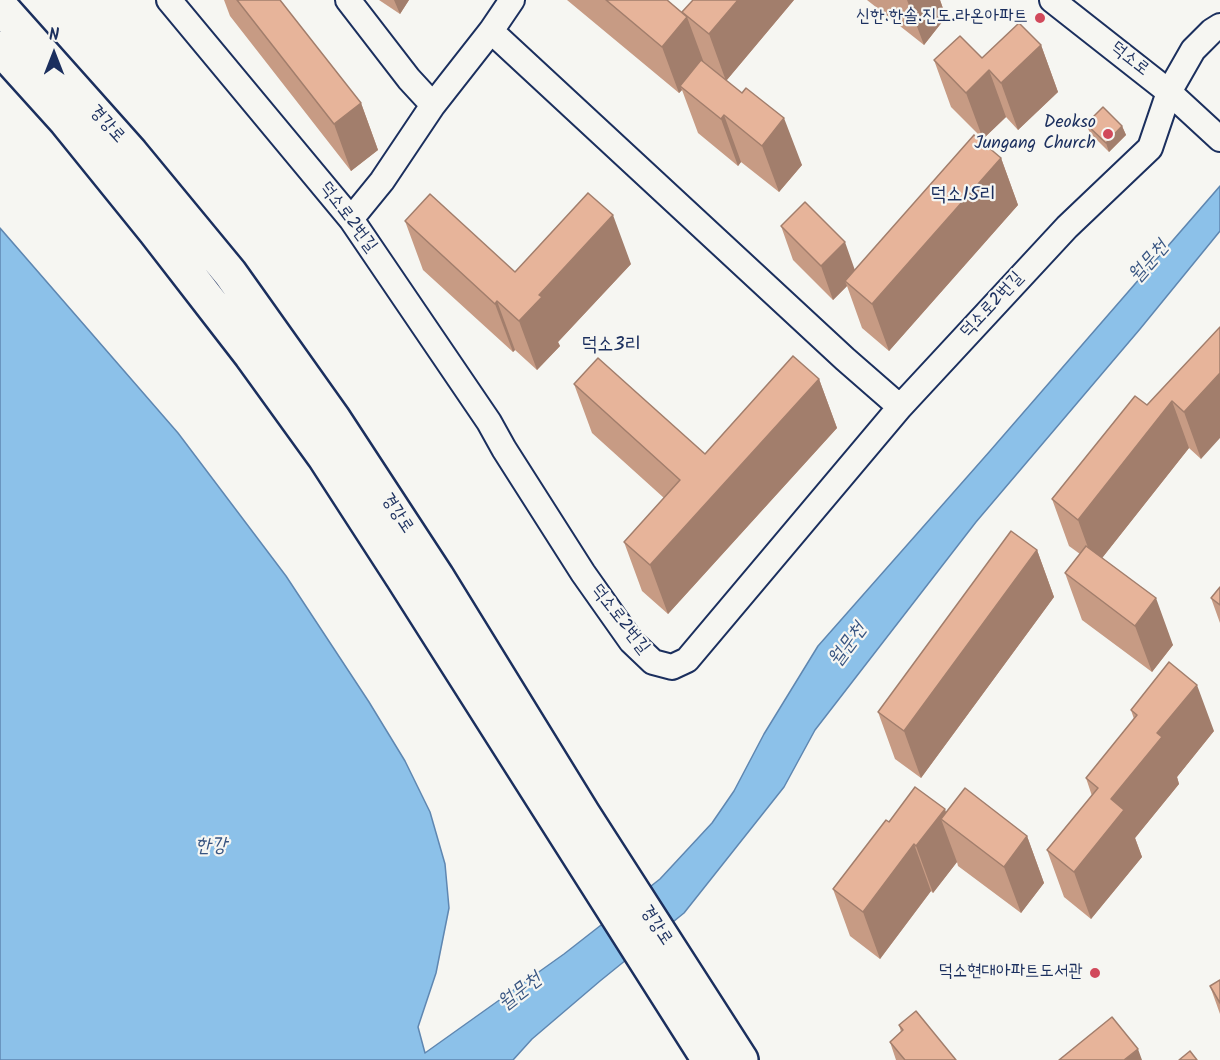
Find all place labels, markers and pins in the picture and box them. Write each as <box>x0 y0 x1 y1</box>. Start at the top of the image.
place label: 신한.한솔.진도.라온아파트 <box>856 7 1028 29</box>
marker: 신한.한솔.진도.라온아파트 <box>1033 11 1047 25</box>
place label: Deokso Jungang Church <box>974 113 1096 156</box>
marker: Deokso Jungang Church <box>1101 127 1115 141</box>
place label: 덕소현대아파트도서관 <box>938 962 1083 984</box>
marker: 덕소현대아파트도서관 <box>1088 966 1102 980</box>

